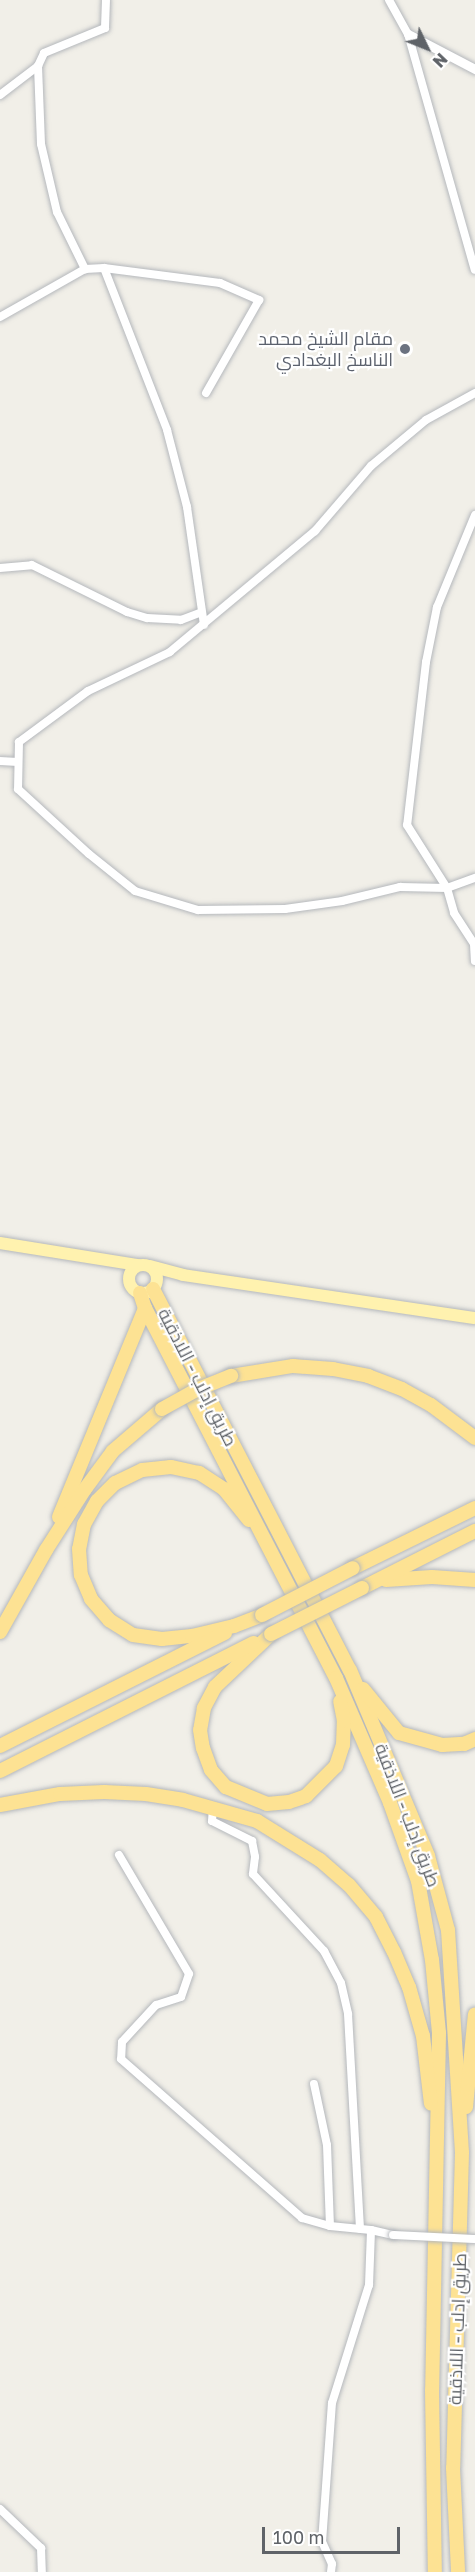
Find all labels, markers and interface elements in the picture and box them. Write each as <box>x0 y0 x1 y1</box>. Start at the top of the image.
north arrow <box>397 18 457 78</box>
text: N <box>429 49 452 72</box>
place label: مقام الشيخ محمد الناسخ البغدادي <box>258 328 393 370</box>
marker: مقام الشيخ محمد الناسخ البغدادي <box>398 342 412 356</box>
street label: طريق إدلب - اللاذقية <box>154 1304 242 1450</box>
street label: طريق إدلب - اللاذقية <box>371 1740 445 1890</box>
street label: طريق إدلب - اللاذقية <box>444 2253 470 2405</box>
scale bar <box>265 2515 403 2553</box>
text: 100 m <box>273 2526 324 2548</box>

